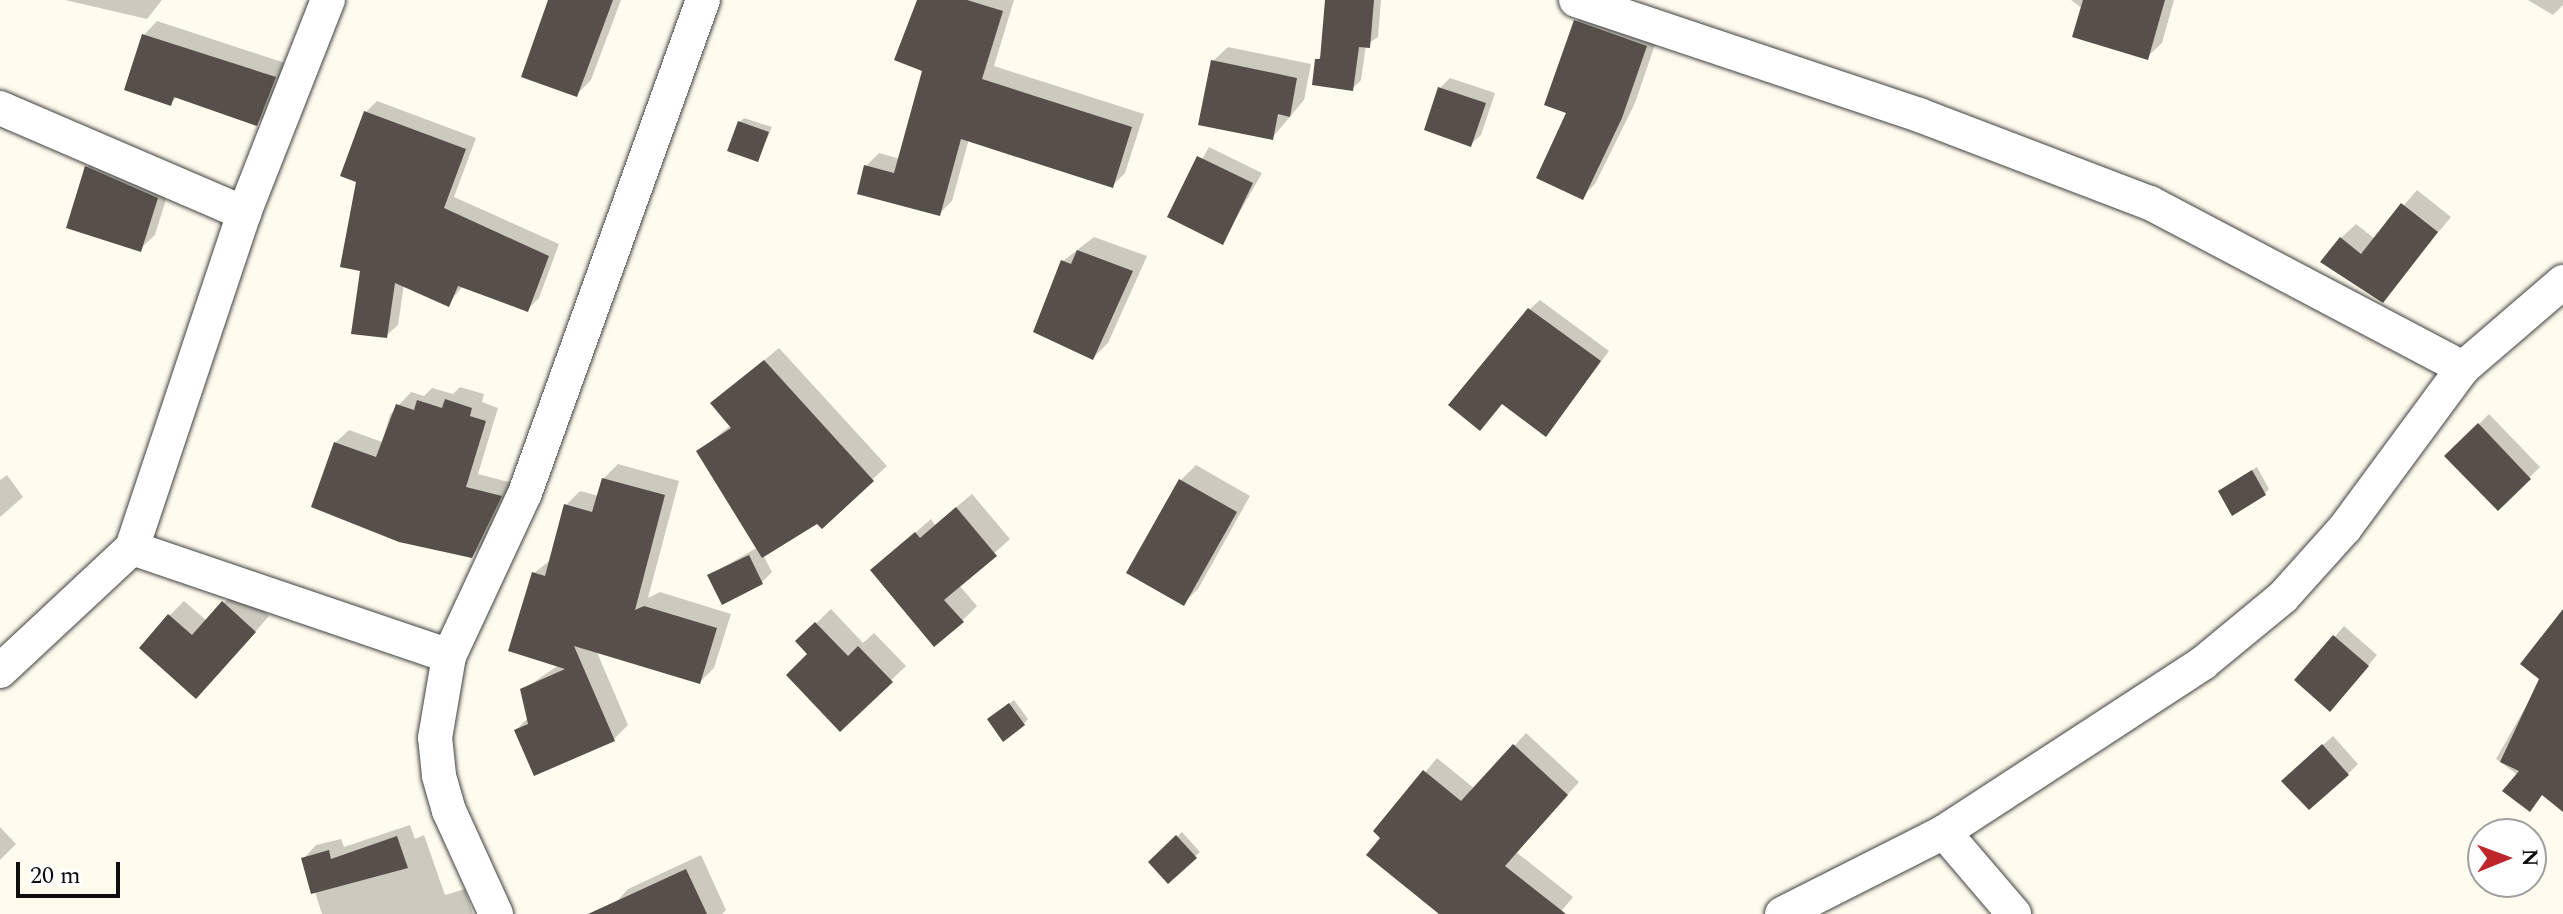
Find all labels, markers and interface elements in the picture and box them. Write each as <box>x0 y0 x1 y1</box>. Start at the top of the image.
north arrow <box>2467 818 2547 898</box>
scale bar <box>20 846 124 896</box>
text: N <box>2513 848 2546 867</box>
text: 20 m <box>30 858 81 894</box>

